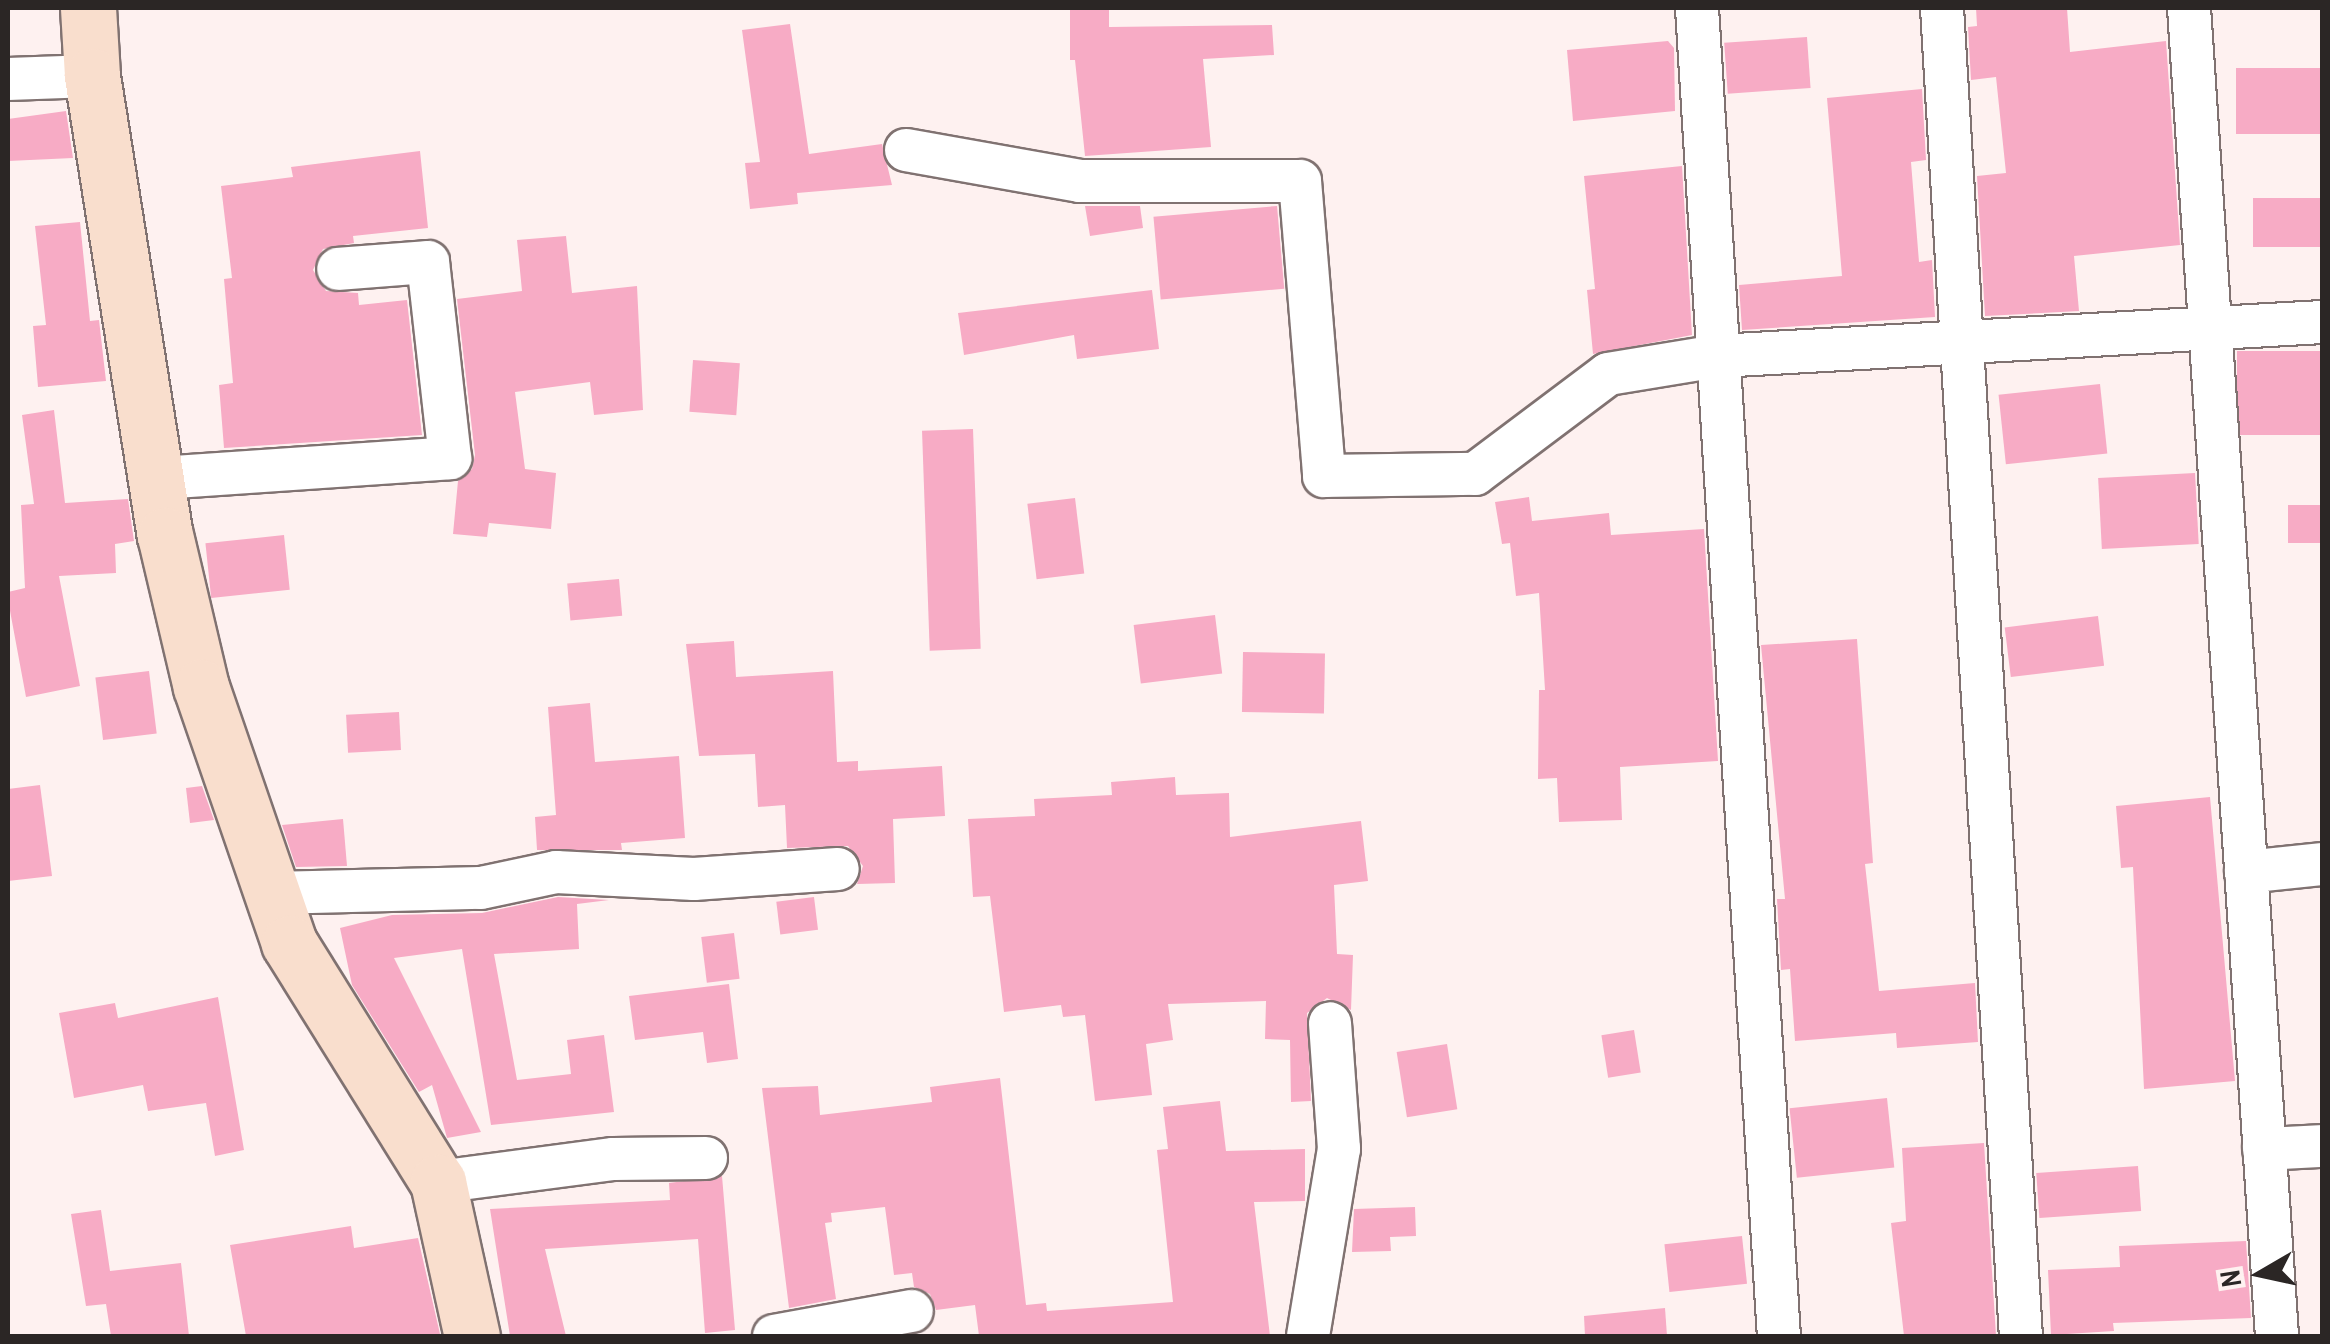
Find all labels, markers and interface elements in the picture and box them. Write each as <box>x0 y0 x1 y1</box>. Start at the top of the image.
north arrow <box>2210 1224 2310 1324</box>
text: N <box>2210 1268 2250 1290</box>

